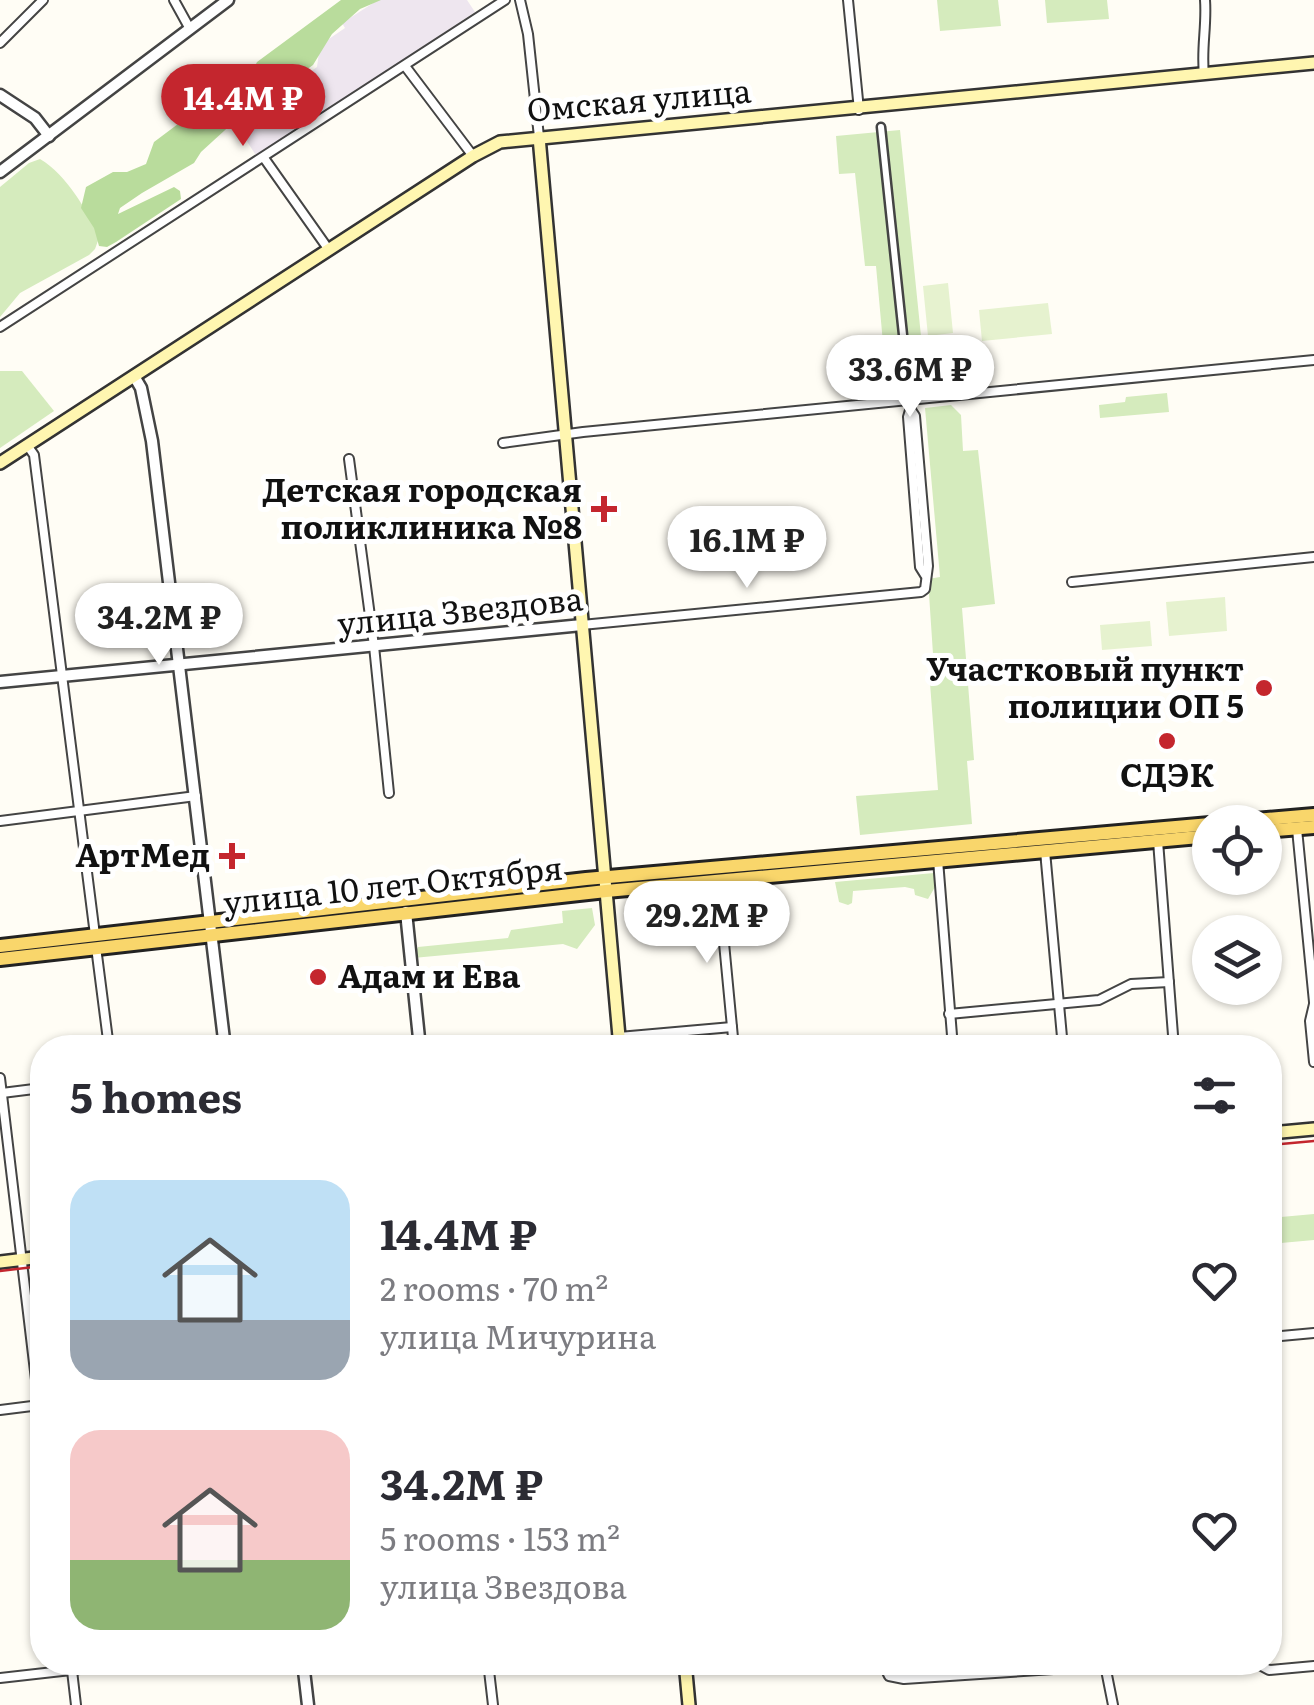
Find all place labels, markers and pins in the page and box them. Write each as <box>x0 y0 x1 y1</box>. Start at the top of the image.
pin: 14.4M ₽ <box>151 64 335 149</box>
pin: 33.6M ₽ <box>818 335 1002 420</box>
place label: Детская городская поликлиника №8 <box>263 464 582 549</box>
marker: Детская городская поликлиника №8 <box>591 496 617 522</box>
pin: 16.1M ₽ <box>655 506 839 591</box>
pin: 34.2M ₽ <box>67 583 251 668</box>
place label: Участковый пункт полиции ОП 5 <box>926 643 1244 728</box>
marker: Участковый пункт полиции ОП 5 <box>1253 677 1275 699</box>
marker: СДЭК <box>1156 730 1178 752</box>
place label: СДЭК <box>1120 749 1214 797</box>
place label: АртМед <box>76 829 210 877</box>
marker: АртМед <box>219 843 245 869</box>
pin: 29.2M ₽ <box>615 881 799 966</box>
place label: Адам и Ева <box>338 950 521 998</box>
marker: Адам и Ева <box>307 966 329 988</box>

